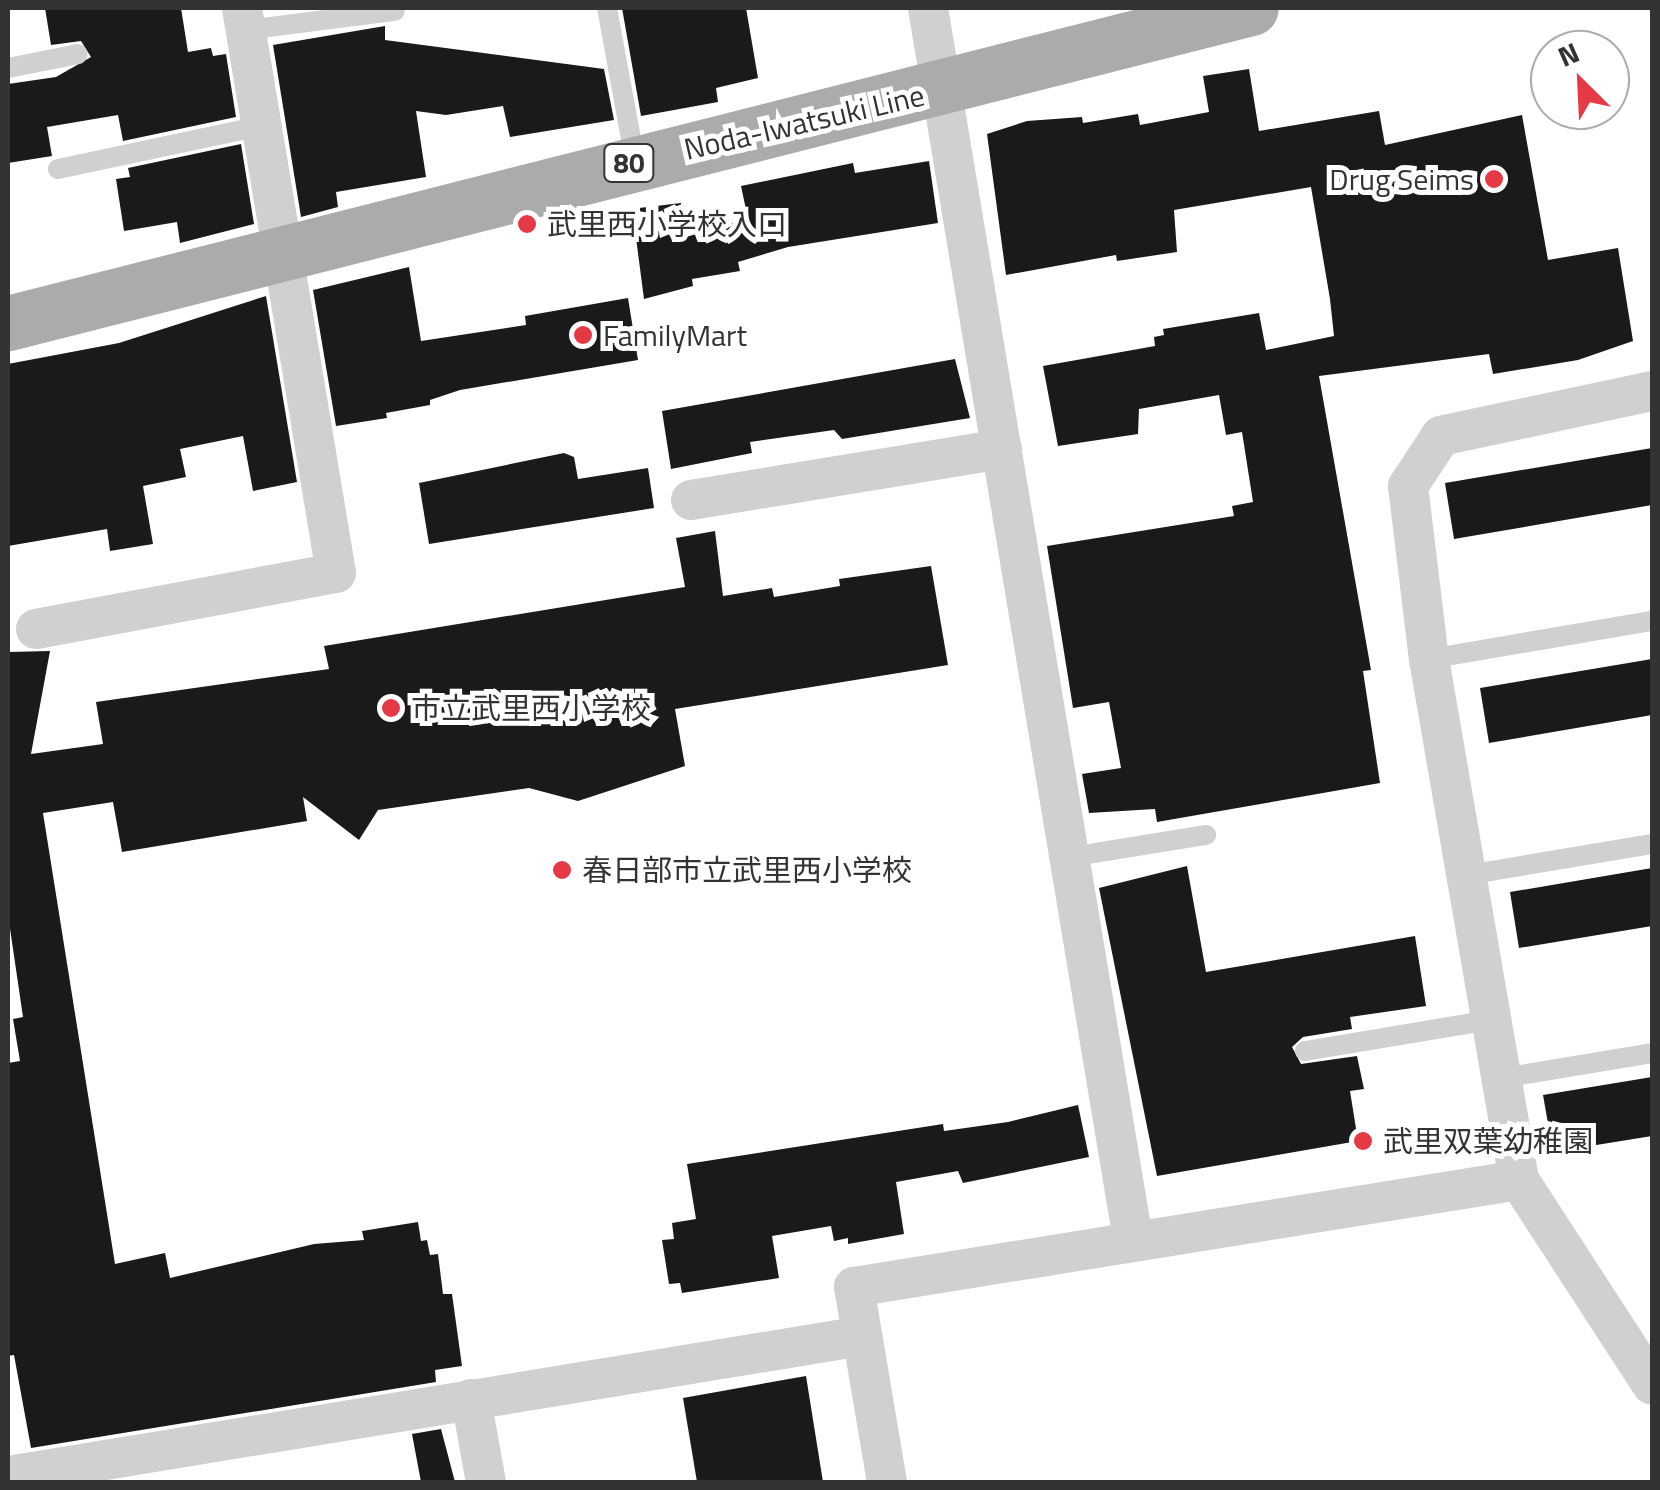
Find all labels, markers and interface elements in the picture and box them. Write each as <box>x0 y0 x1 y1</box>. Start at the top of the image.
north arrow <box>1530 30 1630 130</box>
text: N <box>1551 30 1586 78</box>
street label: Noda-Iwatsuki Line <box>680 77 928 167</box>
road number: 80 <box>602 140 656 186</box>
place label: Drug Seims <box>1329 161 1474 197</box>
marker: Drug Seims <box>1483 168 1505 190</box>
place label: 武里西小学校入口 <box>547 206 787 242</box>
marker: 武里西小学校入口 <box>516 213 538 235</box>
place label: FamilyMart <box>603 317 747 353</box>
marker: FamilyMart <box>572 324 594 346</box>
place label: 市立武里西小学校 <box>411 690 651 726</box>
marker: 市立武里西小学校 <box>380 697 402 719</box>
place label: 春日部市立武里西小学校 <box>582 852 912 888</box>
marker: 春日部市立武里西小学校 <box>551 859 573 881</box>
place label: 武里双葉幼稚園 <box>1383 1123 1593 1159</box>
marker: 武里双葉幼稚園 <box>1352 1130 1374 1152</box>

